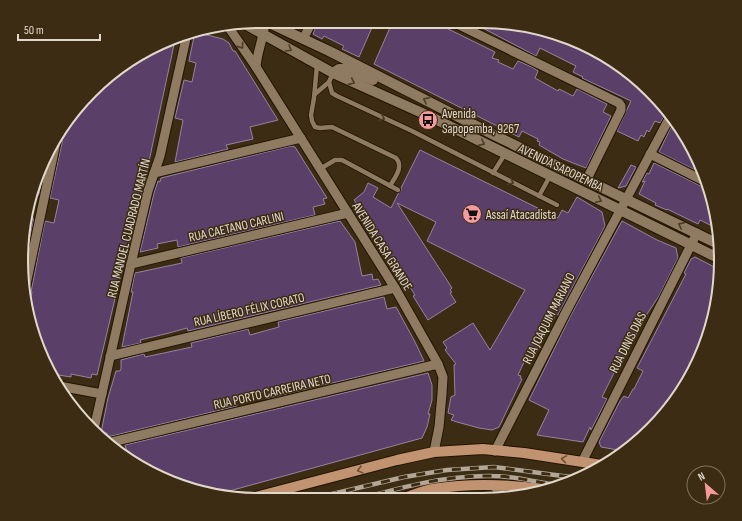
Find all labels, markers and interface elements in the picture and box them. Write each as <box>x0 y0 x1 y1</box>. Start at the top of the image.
scale bar <box>18 16 100 42</box>
text: 50 m <box>24 23 44 38</box>
one-way arrow <box>236 42 244 49</box>
one-way arrow <box>285 44 292 51</box>
one-way arrow <box>348 77 355 85</box>
one-way arrow <box>423 97 430 105</box>
place label: Avenida Sapopemba, 9267 <box>441 106 520 137</box>
bus stop icon: Avenida Sapopemba, 9267 <box>417 109 439 131</box>
one-way arrow <box>378 113 385 121</box>
one-way arrow <box>478 138 486 146</box>
street label: AVENIDA SAPOPEMBA <box>515 140 606 196</box>
street label: RUA MANOEL CUADRADO MARTÍN <box>104 157 154 300</box>
one-way arrow <box>506 177 514 184</box>
one-way arrow <box>595 195 603 203</box>
street label: AVENIDA CASA GRANDE <box>348 199 416 294</box>
supermarket icon: Assaí Atacadista <box>461 203 483 225</box>
place label: Assaí Atacadista <box>485 207 556 223</box>
street label: RUA CAETANO CARLINI <box>187 208 285 246</box>
one-way arrow <box>678 222 685 230</box>
street label: RUA JOAQUIM MARIANO <box>519 270 579 367</box>
street label: RUA LÍBERO FÉLIX CORATO <box>192 289 306 331</box>
street label: RUA DINIS DIAS <box>606 309 650 375</box>
street label: RUA PORTO CARREIRA NETO <box>212 371 333 413</box>
one-way arrow <box>561 455 567 464</box>
one-way arrow <box>356 465 363 474</box>
north arrow <box>686 465 726 505</box>
text: N <box>696 469 707 484</box>

